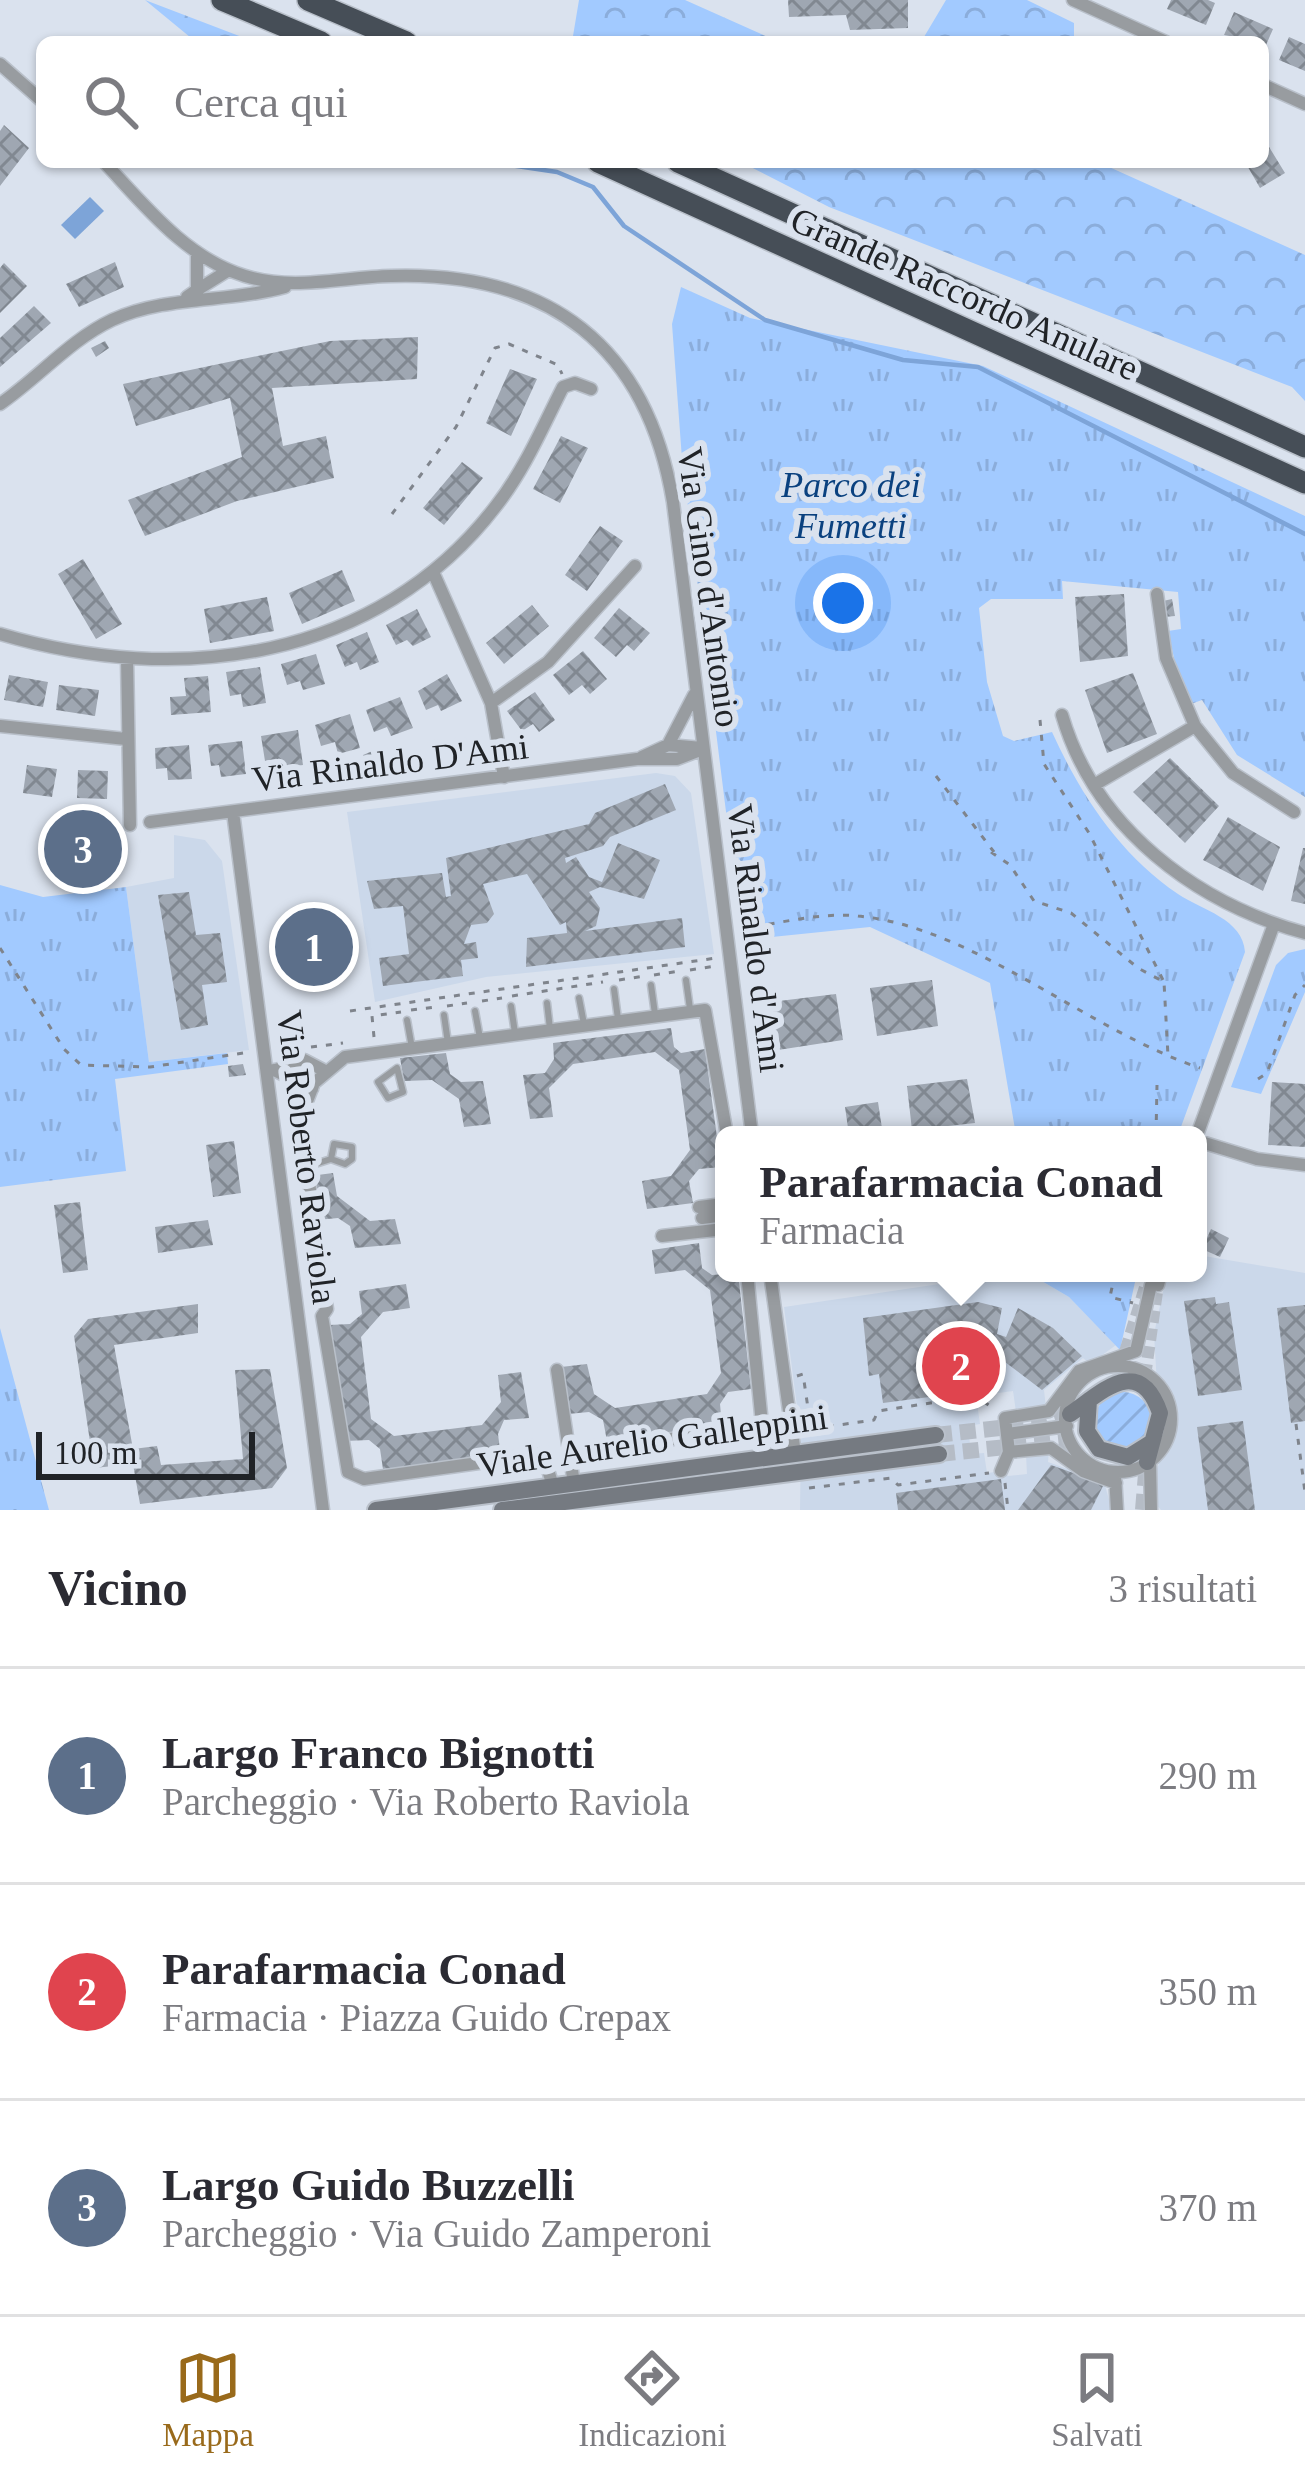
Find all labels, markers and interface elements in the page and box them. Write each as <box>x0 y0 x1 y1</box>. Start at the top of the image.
search box <box>36 36 1269 168</box>
icon: search <box>78 69 144 135</box>
text: Cerca qui <box>174 77 348 127</box>
street label: Grande Raccordo Anulare <box>785 199 1144 389</box>
street label: Via Gino d'Antonio <box>670 445 748 730</box>
park label: Parco dei Fumetti <box>780 465 921 546</box>
your location <box>813 573 873 633</box>
street label: Via Rinaldo D'Ami <box>250 726 531 800</box>
street label: Via Rinaldo d'Ami <box>720 802 792 1075</box>
pin: 3 <box>44 804 122 894</box>
pin: 1 <box>275 902 353 992</box>
street label: Via Roberto Raviola <box>269 1008 345 1306</box>
popup <box>715 1126 1207 1282</box>
text: Parafarmacia Conad <box>759 1157 1163 1207</box>
text: Farmacia <box>759 1209 904 1252</box>
pin: 2 <box>922 1321 1000 1411</box>
street label: Viale Aurelio Galleppini <box>474 1397 830 1485</box>
scale bar <box>36 1426 255 1479</box>
text: 100 m <box>54 1435 137 1471</box>
text: Vicino <box>48 1560 188 1616</box>
text: 3 risultati <box>1109 1567 1257 1610</box>
text: Largo Franco Bignotti <box>162 1728 594 1778</box>
text: 1 <box>77 1754 97 1797</box>
text: 290 m <box>1158 1754 1257 1797</box>
text: Parcheggio · Via Roberto Raviola <box>162 1780 690 1823</box>
text: Parafarmacia Conad <box>162 1944 566 1994</box>
text: 2 <box>77 1970 97 2013</box>
text: 350 m <box>1158 1970 1257 2013</box>
text: Farmacia · Piazza Guido Crepax <box>162 1996 671 2039</box>
text: Largo Guido Buzzelli <box>162 2160 575 2210</box>
text: 3 <box>77 2186 97 2229</box>
text: 370 m <box>1158 2186 1257 2229</box>
text: Parcheggio · Via Guido Zamperoni <box>162 2212 711 2255</box>
tab: Mappa <box>162 2345 254 2454</box>
tab: Indicazioni <box>578 2345 727 2454</box>
tab: Salvati <box>1051 2345 1143 2454</box>

